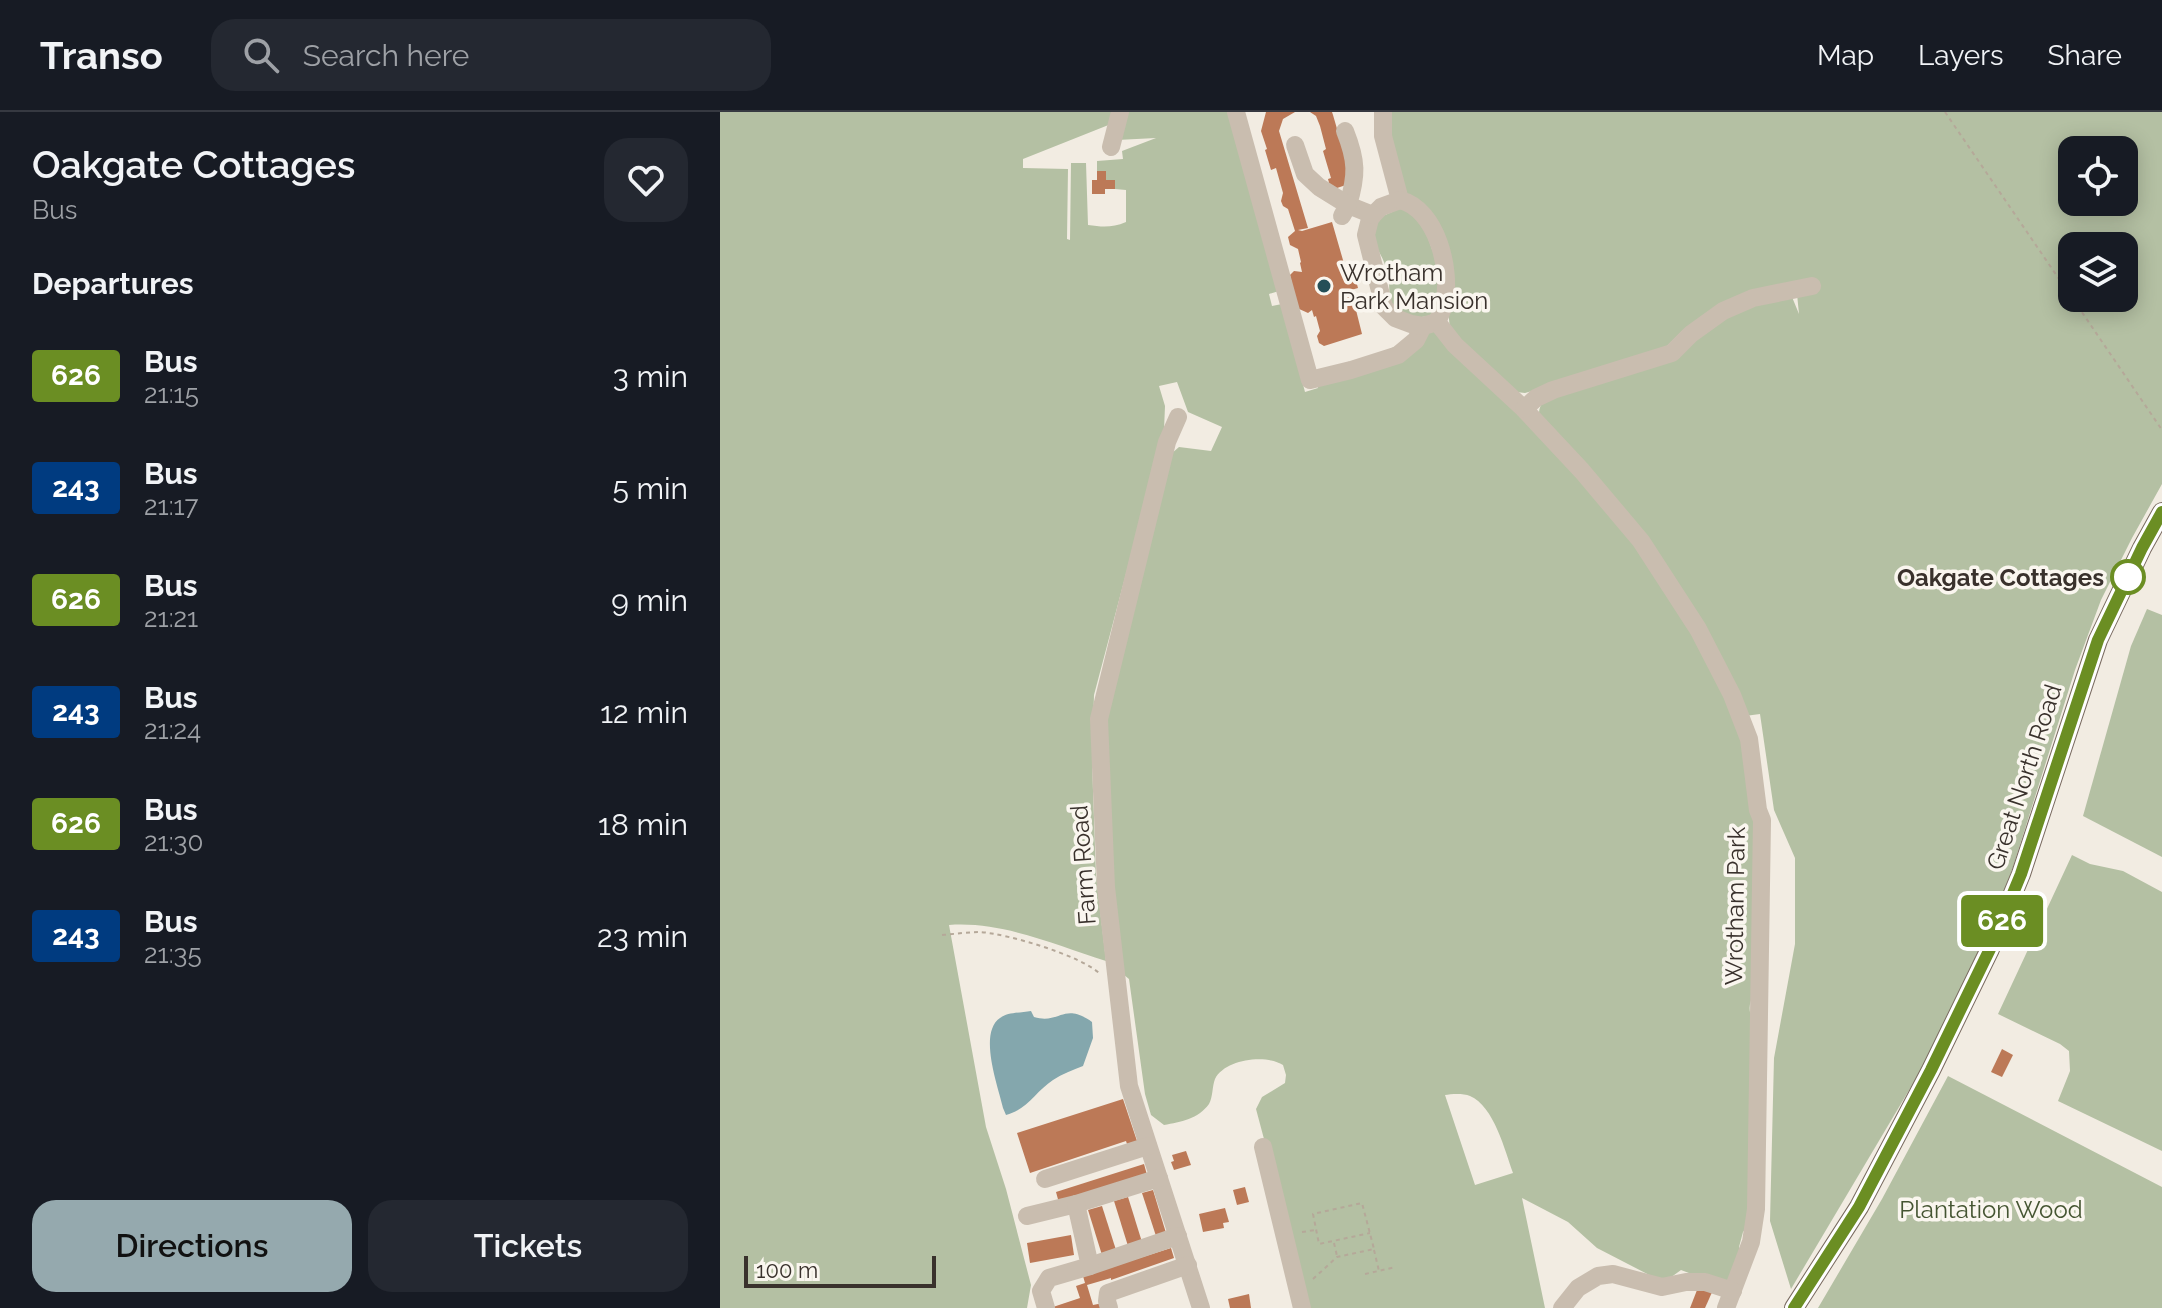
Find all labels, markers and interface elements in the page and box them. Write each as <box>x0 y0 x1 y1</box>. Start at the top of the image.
search box <box>211 19 771 91</box>
text: Transo <box>40 33 163 78</box>
icon: search <box>239 33 283 77</box>
text: Search here <box>303 38 469 73</box>
text: Map <box>1817 39 1874 72</box>
text: Layers <box>1918 39 2004 72</box>
text: Share <box>2048 39 2122 72</box>
map controls <box>2058 136 2138 312</box>
button: locate <box>2058 136 2138 216</box>
button: heart <box>604 138 688 222</box>
text: Oakgate Cottages <box>32 142 356 187</box>
text: Bus <box>32 195 77 225</box>
button: layers <box>2058 232 2138 312</box>
place label: Wrotham Park Mansion <box>1340 258 1488 315</box>
text: Departures <box>32 266 194 301</box>
marker: Wrotham Park Mansion <box>1315 277 1333 295</box>
text: Bus <box>144 344 198 379</box>
text: 626 <box>51 359 101 392</box>
text: 3 min <box>613 359 688 394</box>
text: 21:15 <box>144 379 199 409</box>
text: Bus <box>144 456 198 491</box>
text: 243 <box>52 471 100 504</box>
text: 5 min <box>612 471 688 506</box>
text: 21:17 <box>144 491 198 521</box>
marker: Oakgate Cottages <box>2111 560 2145 594</box>
place label: Oakgate Cottages <box>1897 563 2104 592</box>
text: Bus <box>144 568 198 603</box>
text: 626 <box>51 583 101 616</box>
text: 9 min <box>611 583 688 618</box>
text: 21:21 <box>144 603 198 633</box>
text: Bus <box>144 680 198 715</box>
street label: Great North Road <box>1980 681 2068 873</box>
text: 243 <box>52 695 100 728</box>
text: 12 min <box>600 695 688 730</box>
text: 21:24 <box>144 715 201 745</box>
text: Bus <box>144 792 198 827</box>
street label: Farm Road <box>1064 804 1102 926</box>
text: 626 <box>51 807 101 840</box>
text: 18 min <box>598 807 688 842</box>
street label: Wrotham Park <box>1719 826 1751 986</box>
text: 21:30 <box>144 827 203 857</box>
line badge: 626 <box>1956 895 2048 947</box>
text: Bus <box>144 904 198 939</box>
text: 626 <box>1977 904 2027 937</box>
text: 243 <box>52 919 100 952</box>
text: 23 min <box>597 919 688 954</box>
text: 21:35 <box>144 939 202 969</box>
park label: Plantation Wood <box>1899 1195 2083 1224</box>
button: Directions <box>32 1200 352 1292</box>
button: Tickets <box>368 1200 688 1292</box>
scale bar <box>744 1252 936 1288</box>
text: 100 m <box>756 1257 818 1283</box>

